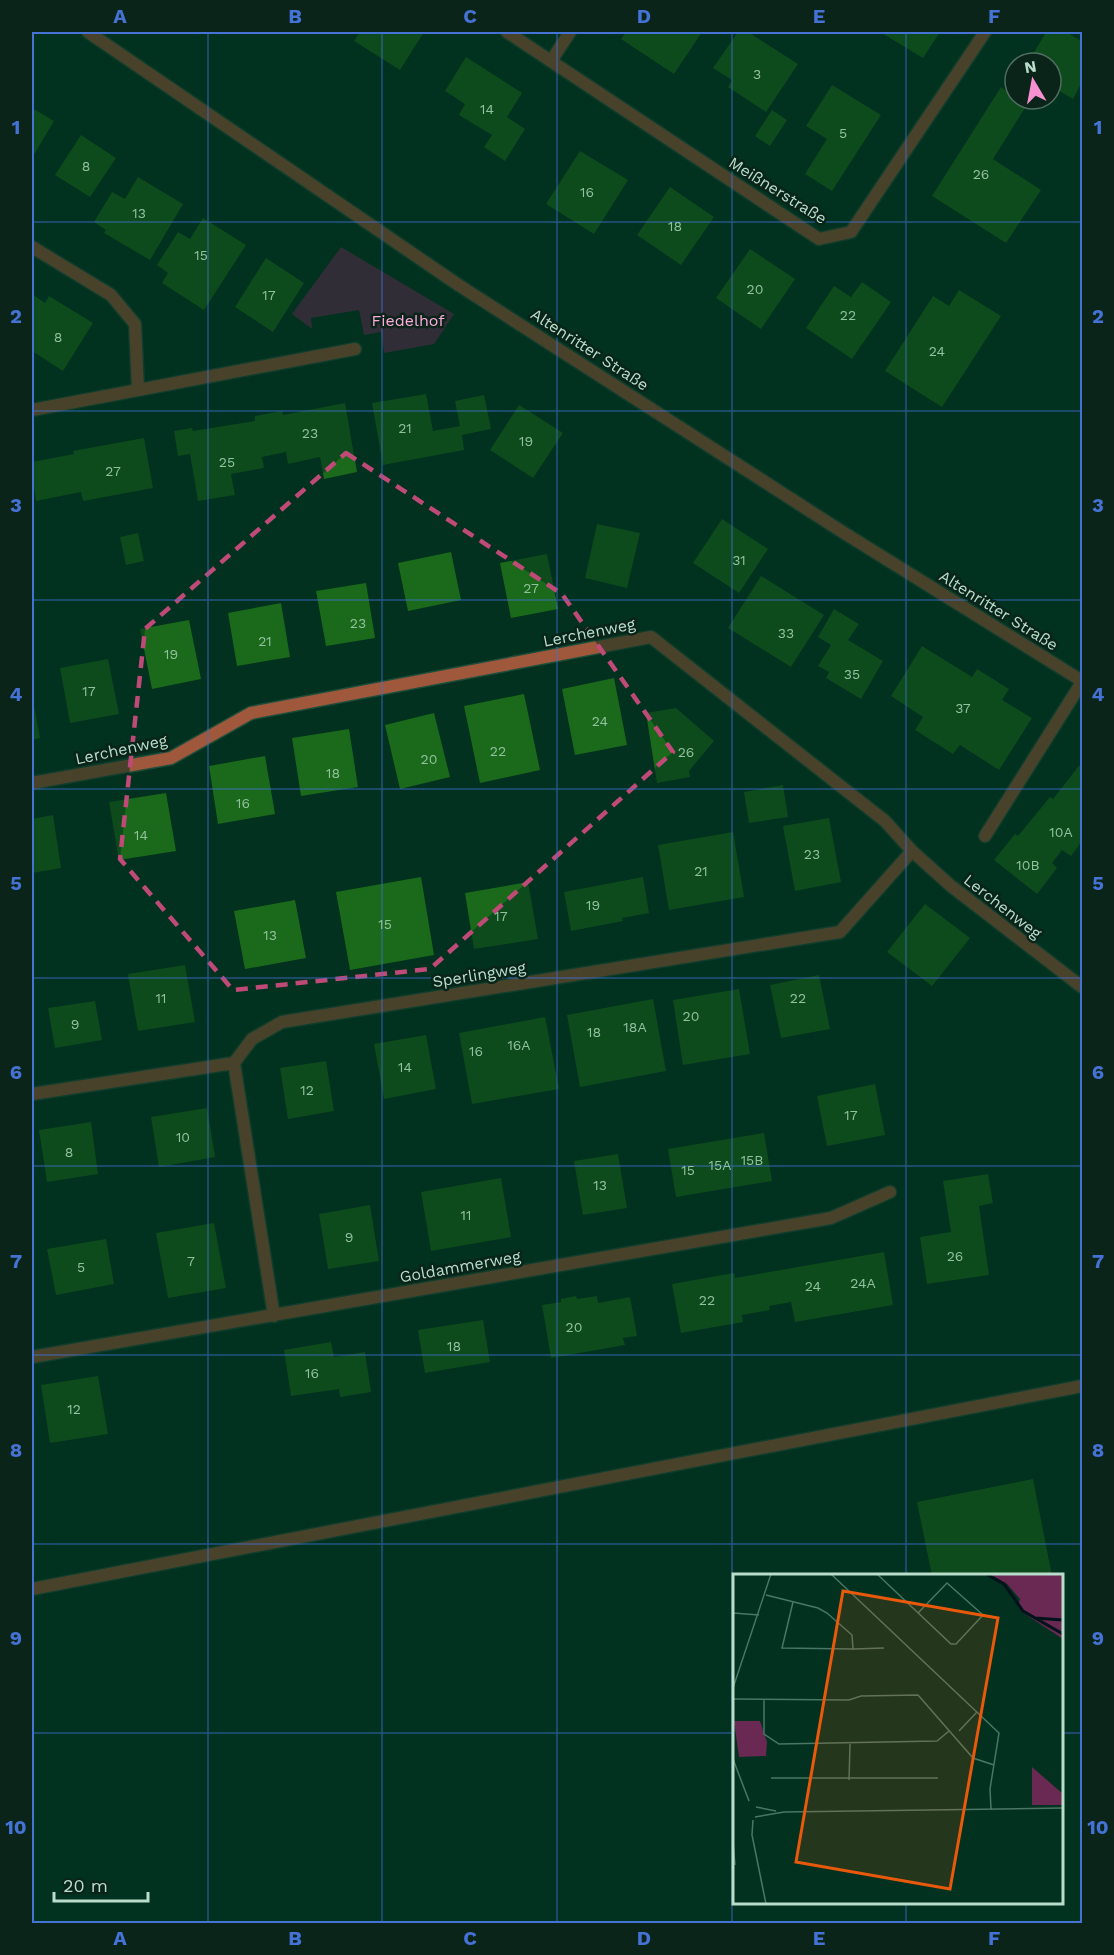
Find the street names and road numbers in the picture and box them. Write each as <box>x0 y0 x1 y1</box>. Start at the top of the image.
street label: Meißnerstraße <box>725 153 830 228</box>
street label: Altenritter Straße <box>527 304 652 395</box>
street label: Altenritter Straße <box>936 566 1062 655</box>
street label: Lerchenweg <box>541 614 637 651</box>
street label: Lerchenweg <box>73 730 169 769</box>
street label: Lerchenweg <box>960 870 1046 943</box>
street label: Sperlingweg <box>431 958 528 991</box>
street label: Goldammerweg <box>398 1246 522 1286</box>

